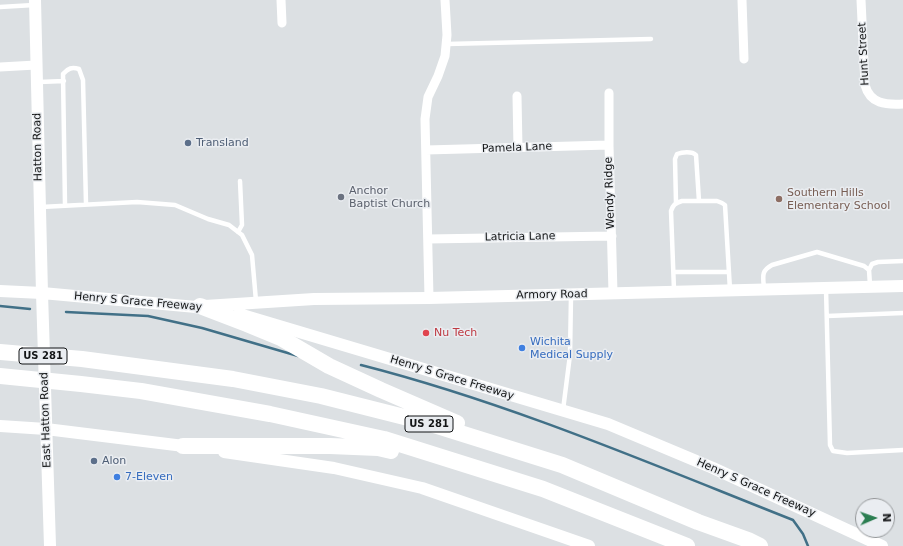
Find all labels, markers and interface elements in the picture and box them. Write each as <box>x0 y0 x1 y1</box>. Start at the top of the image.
street label: Hunt Street <box>856 22 872 86</box>
street label: Hatton Road <box>31 113 45 181</box>
place label: Transland <box>196 136 249 150</box>
marker: Transland <box>183 138 193 148</box>
street label: Pamela Lane <box>482 140 552 156</box>
street label: Wendy Ridge <box>602 157 618 229</box>
place label: Anchor Baptist Church <box>349 184 430 210</box>
place label: Southern Hills Elementary School <box>787 186 890 212</box>
marker: Anchor Baptist Church <box>336 192 346 202</box>
marker: Southern Hills Elementary School <box>774 194 784 204</box>
street label: Latricia Lane <box>485 230 555 244</box>
street label: Armory Road <box>516 288 588 302</box>
street label: Henry S Grace Freeway <box>73 290 203 314</box>
place label: Nu Tech <box>434 326 477 340</box>
marker: Nu Tech <box>421 328 431 338</box>
place label: Wichita Medical Supply <box>530 335 613 361</box>
marker: Wichita Medical Supply <box>517 343 527 353</box>
road number: US 281 <box>19 348 67 364</box>
street label: Henry S Grace Freeway <box>389 353 515 403</box>
street label: East Hatton Road <box>38 372 54 468</box>
road number: US 281 <box>405 416 453 432</box>
place label: Alon <box>102 454 126 468</box>
marker: Alon <box>89 456 99 466</box>
street label: Henry S Grace Freeway <box>695 456 817 520</box>
place label: 7-Eleven <box>125 470 173 484</box>
marker: 7-Eleven <box>112 472 122 482</box>
north arrow <box>855 498 895 538</box>
text: N <box>880 513 893 522</box>

